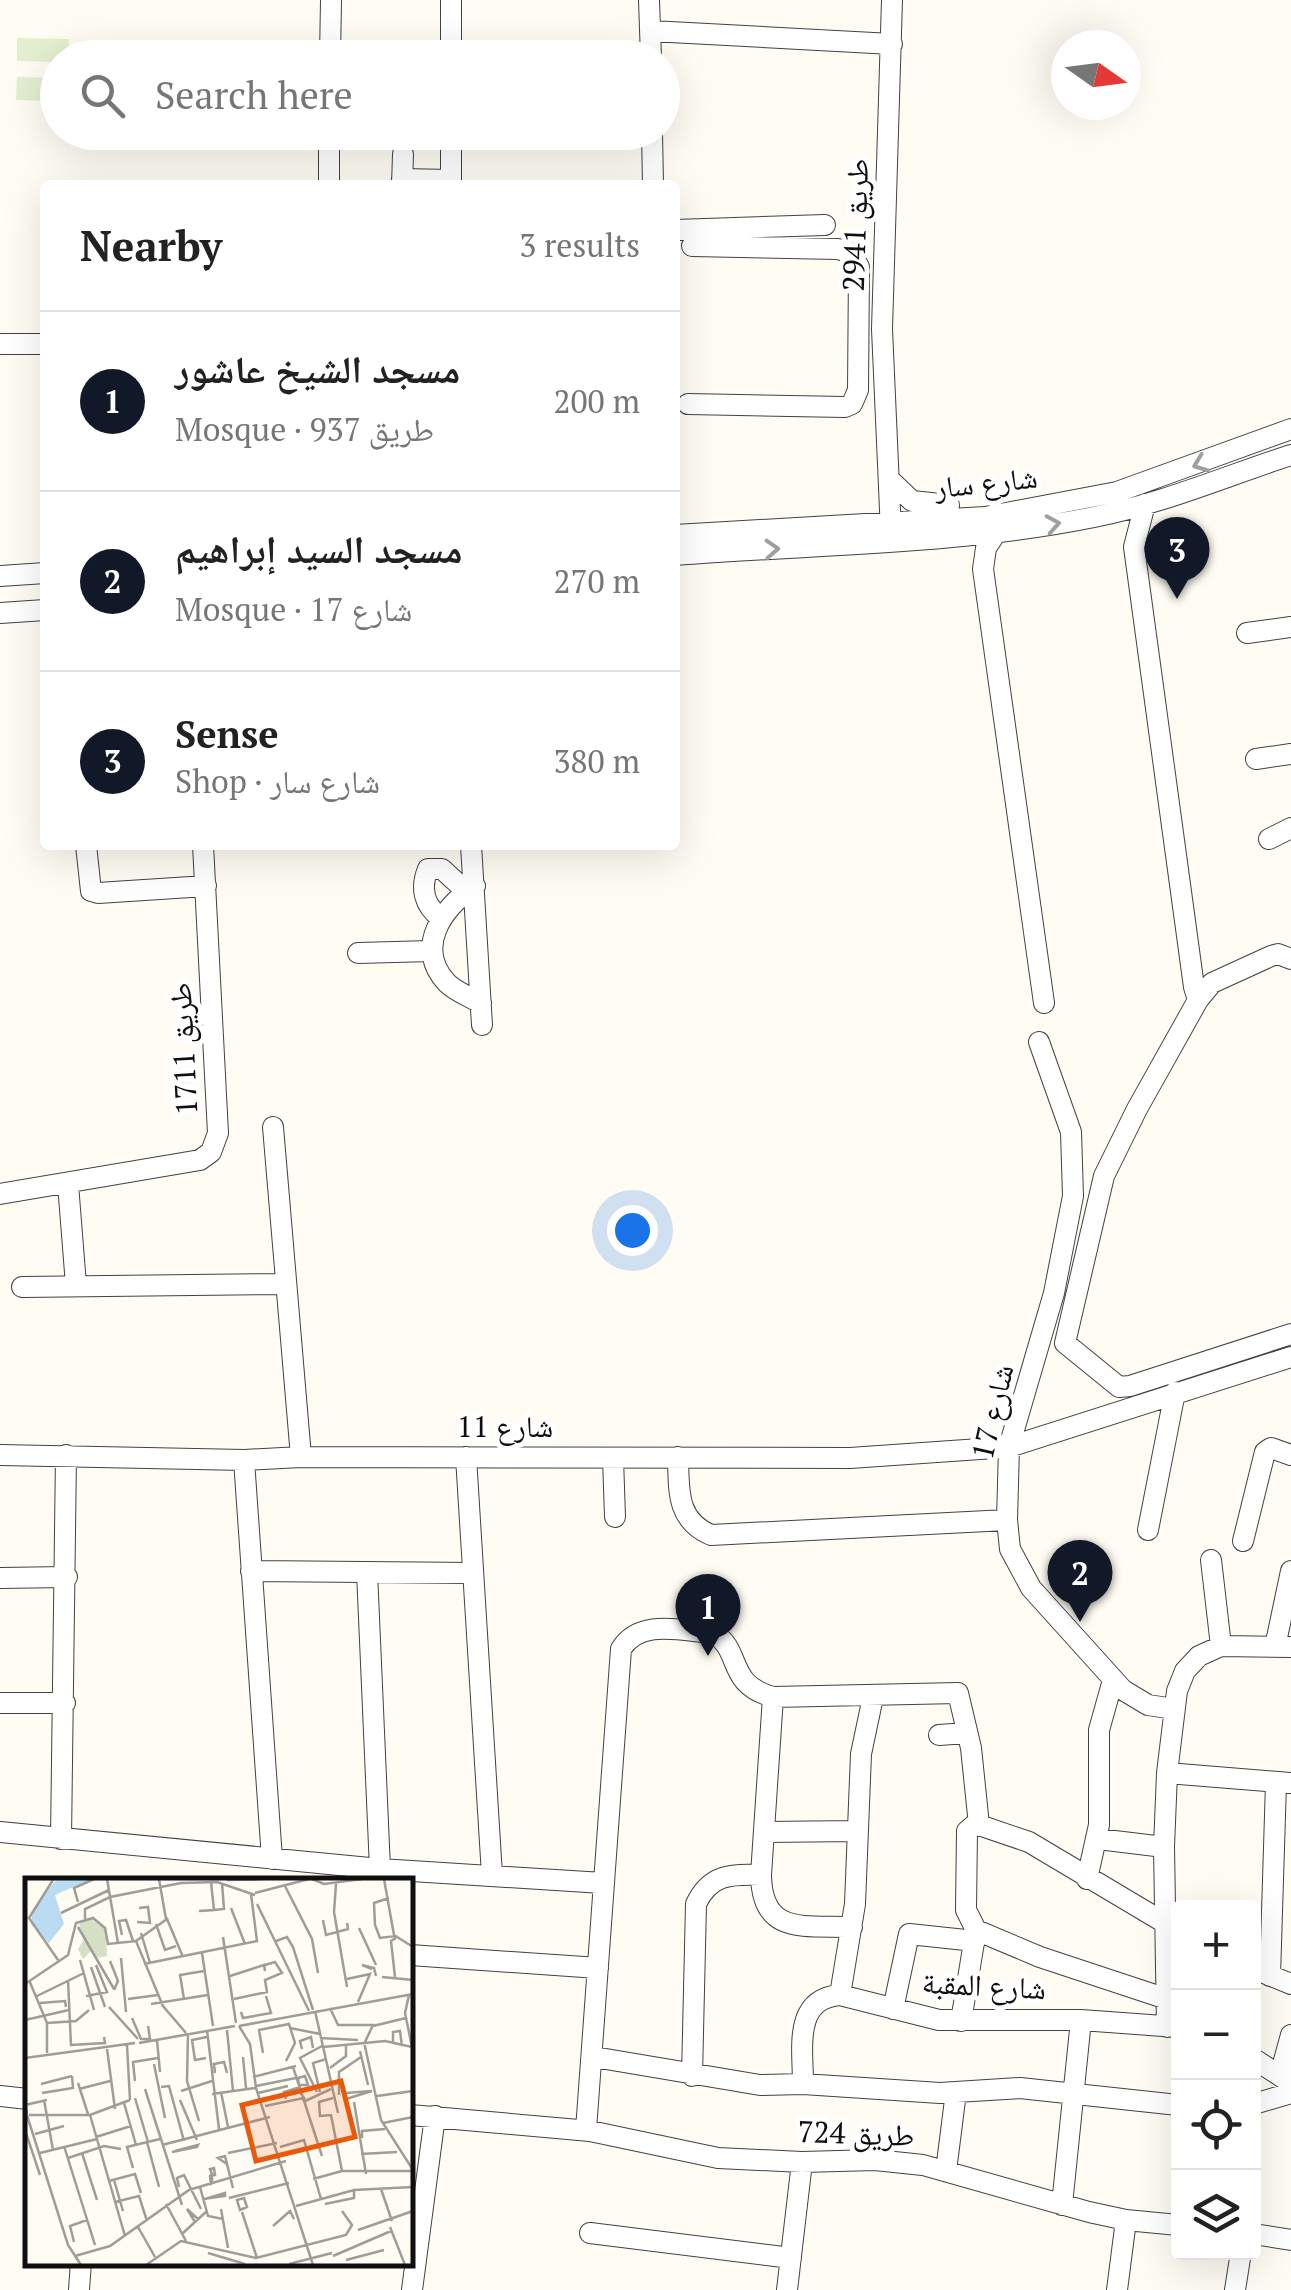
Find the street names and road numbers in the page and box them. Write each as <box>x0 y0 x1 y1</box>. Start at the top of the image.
street label: طريق 2941 <box>833 158 877 292</box>
street label: شارع سار <box>931 457 1039 507</box>
street label: طريق 1711 <box>160 982 206 1116</box>
street label: شارع 17 <box>962 1360 1022 1463</box>
street label: شارع 11 <box>457 1406 553 1446</box>
street label: شارع المقبة <box>921 1962 1047 2008</box>
street label: طريق 724 <box>797 2111 915 2155</box>

